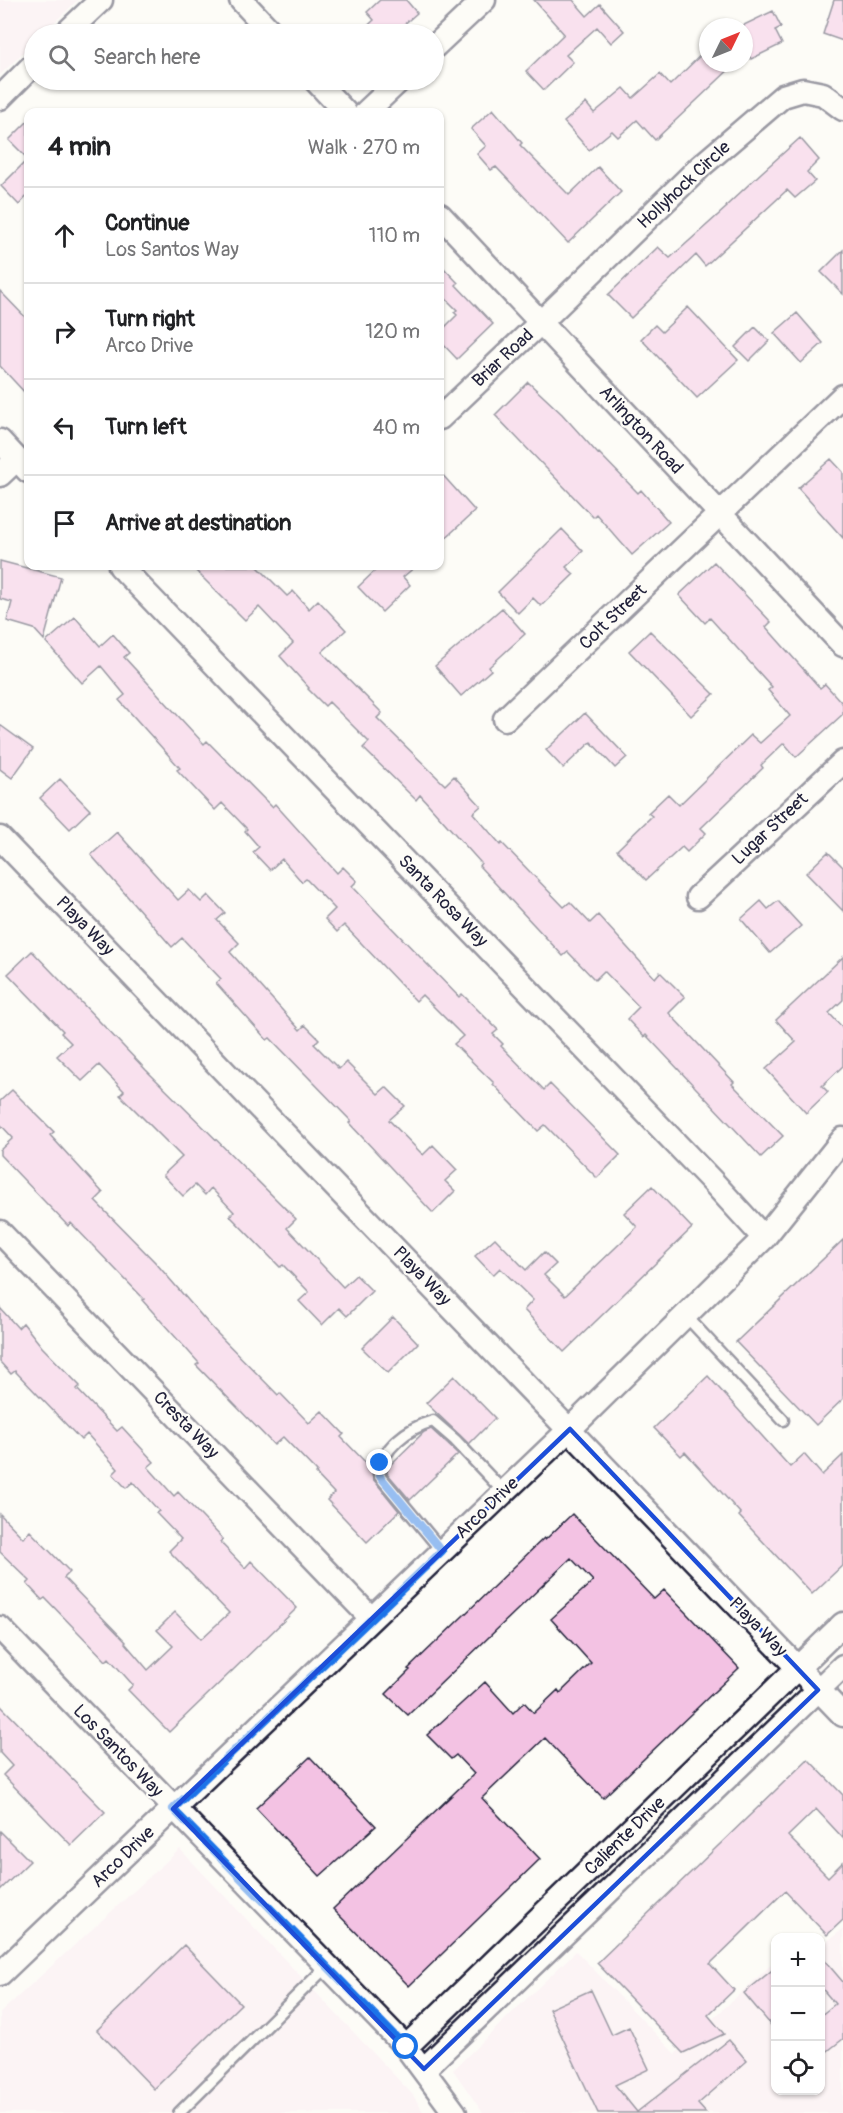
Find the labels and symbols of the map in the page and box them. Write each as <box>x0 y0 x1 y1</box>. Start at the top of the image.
north arrow <box>699 18 753 72</box>
street label: Hollyhock Circle <box>633 136 735 234</box>
street label: Briar Road <box>467 324 539 392</box>
street label: Arlington Road <box>594 381 688 479</box>
street label: Colt Street <box>574 579 652 655</box>
street label: Lugar Street <box>727 787 813 870</box>
street label: Santa Rosa Way <box>393 850 493 952</box>
street label: Playa Way <box>51 891 119 961</box>
street label: Playa Way <box>388 1241 456 1311</box>
street label: Cresta Way <box>148 1386 224 1464</box>
route end <box>366 1449 392 1475</box>
street label: Arco Drive <box>451 1472 524 1544</box>
street label: Playa Way <box>724 1592 792 1662</box>
street label: Los Santos Way <box>68 1700 168 1803</box>
street label: Caliente Drive <box>580 1792 670 1880</box>
street label: Arco Drive <box>87 1821 160 1893</box>
route start <box>392 2033 418 2059</box>

